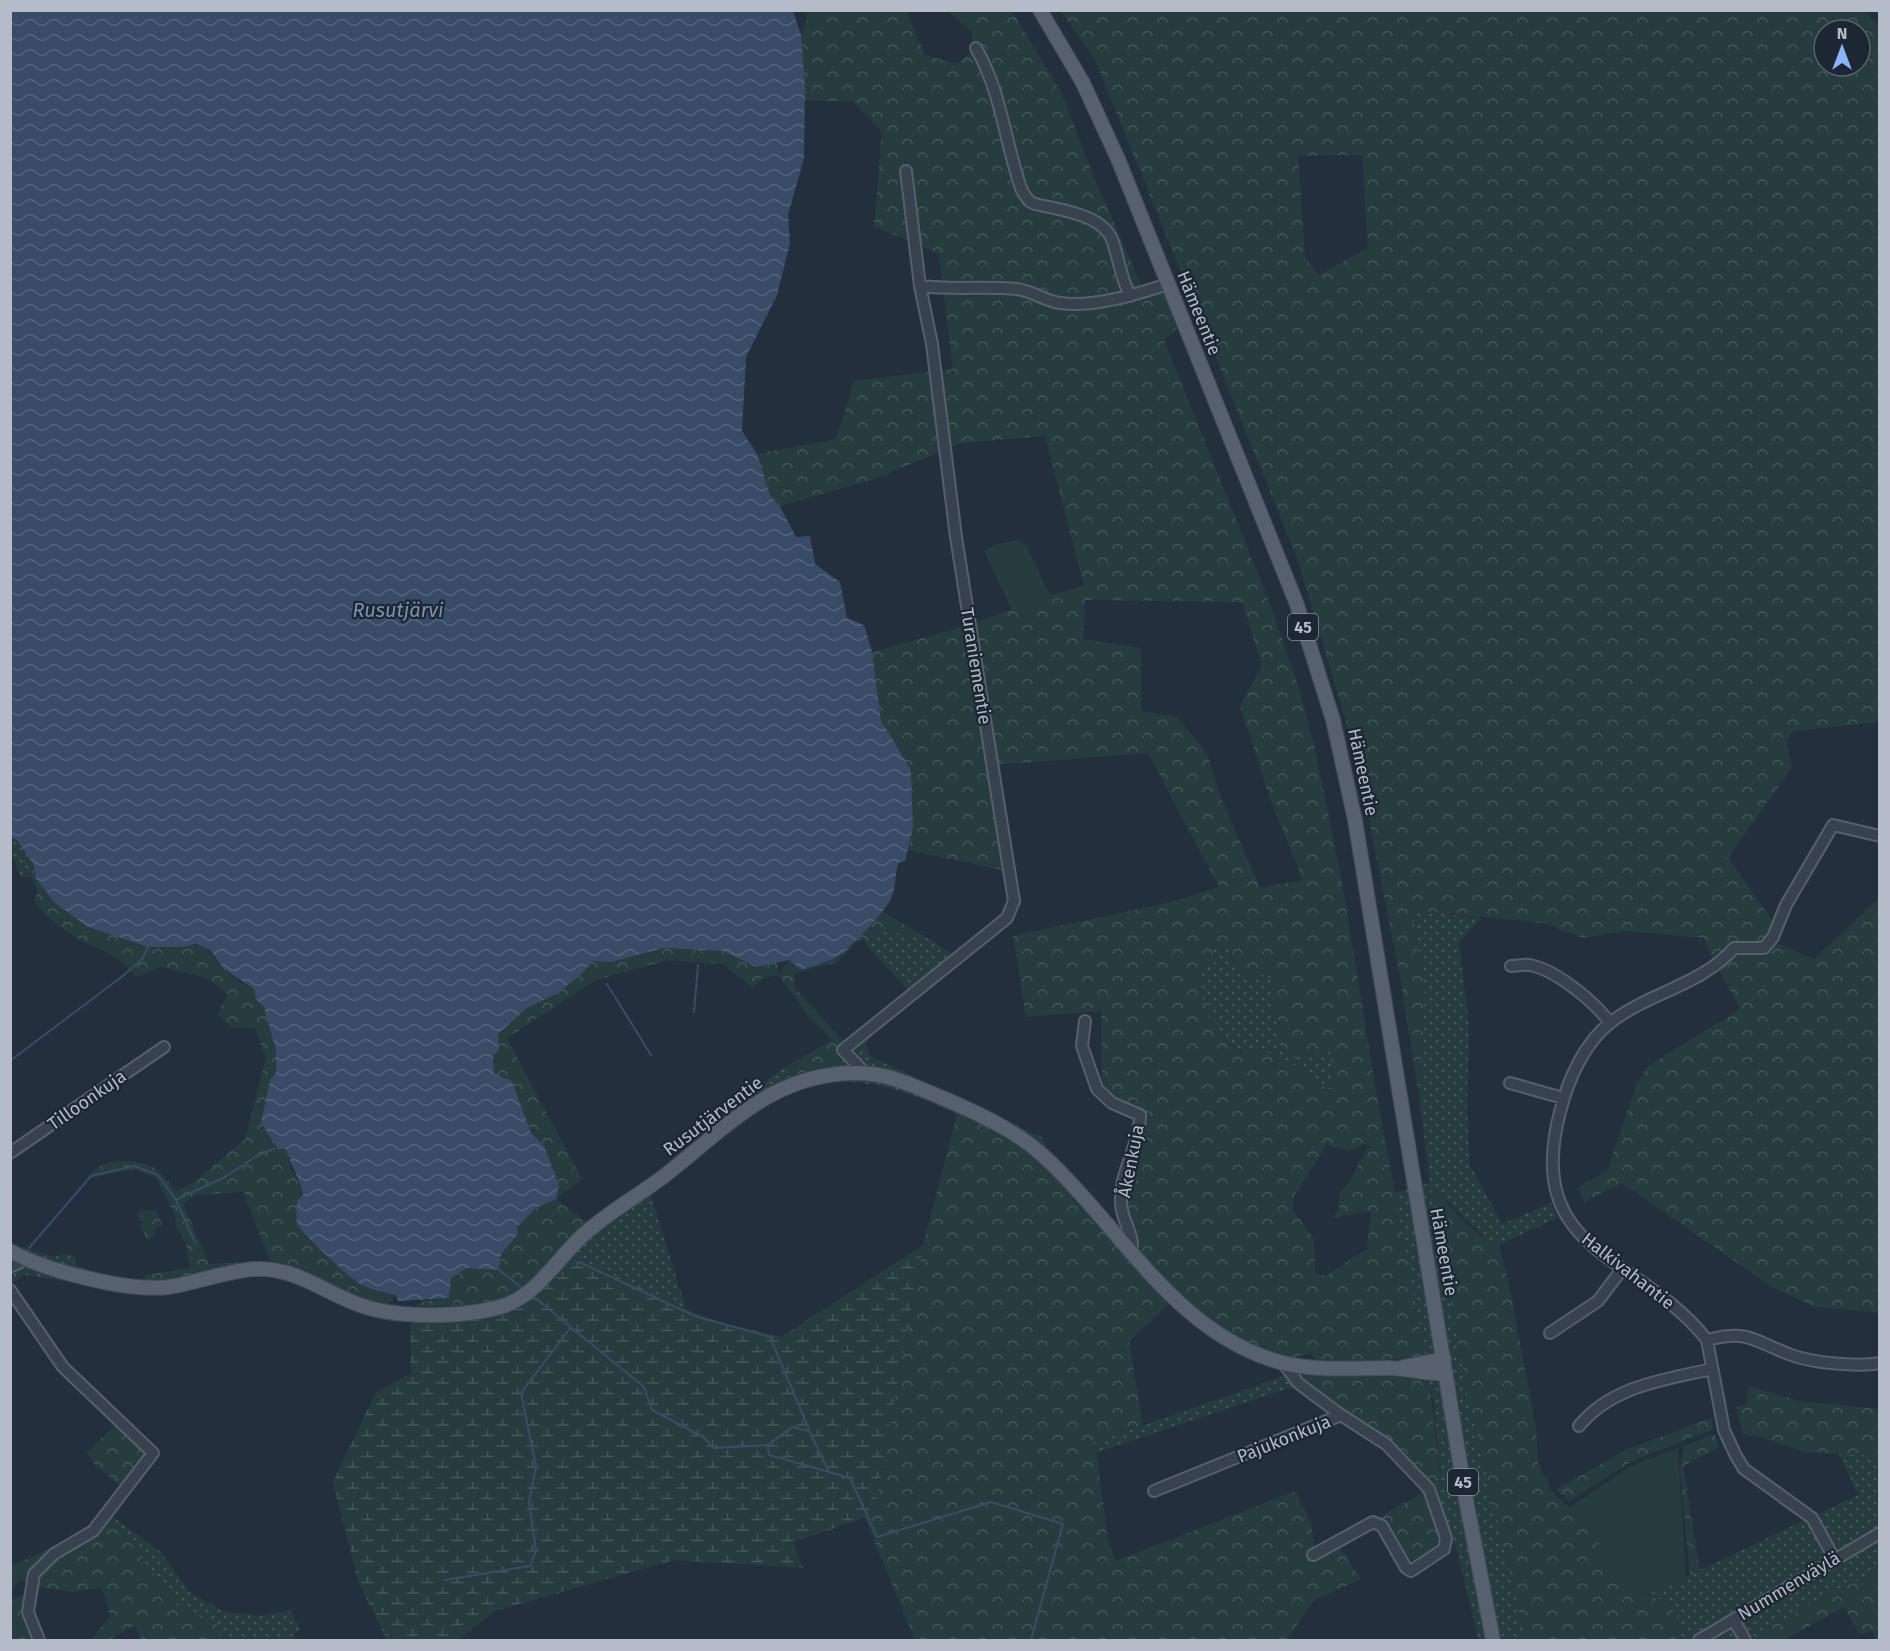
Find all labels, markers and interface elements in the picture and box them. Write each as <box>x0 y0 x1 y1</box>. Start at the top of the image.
north arrow <box>1812 18 1872 78</box>
text: N <box>1837 24 1847 43</box>
street label: Hämeentie <box>1172 268 1226 358</box>
water label: Rusutjärvi <box>352 598 444 622</box>
street label: Turaniementie <box>956 606 996 726</box>
road number: 45 <box>1288 614 1318 640</box>
street label: Hämeentie <box>1343 726 1383 818</box>
street label: Tilloonkuja <box>43 1065 131 1135</box>
street label: Rusutjärventie <box>659 1071 767 1161</box>
street label: Åkenkuja <box>1112 1122 1149 1199</box>
street label: Hämeentie <box>1425 1206 1463 1298</box>
street label: Halkivahantie <box>1577 1228 1679 1314</box>
street label: Pajukonkuja <box>1234 1410 1334 1468</box>
road number: 45 <box>1448 1469 1478 1495</box>
street label: Nummenväylä <box>1734 1547 1844 1625</box>

